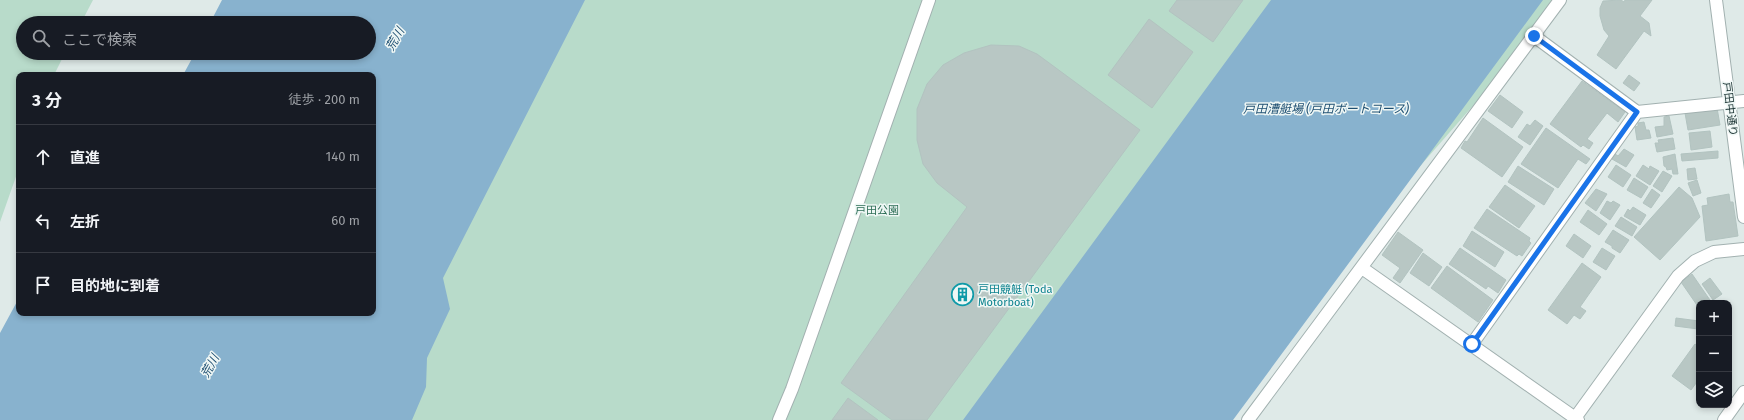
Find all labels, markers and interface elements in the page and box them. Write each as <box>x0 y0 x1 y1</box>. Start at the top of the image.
search box <box>16 16 376 60</box>
water label: 荒川 <box>383 23 408 53</box>
icon: search <box>30 27 52 49</box>
route end <box>1525 27 1543 45</box>
text: ここで検索 <box>62 31 137 49</box>
street label: 戸田中通り <box>1720 81 1740 137</box>
text: 3 分 <box>32 90 62 111</box>
text: 徒歩 · 200 m <box>288 92 360 107</box>
water label: 戸田漕艇場 (戸田ボートコース) <box>1243 102 1409 116</box>
icon: ahead <box>32 146 54 168</box>
text: 直進 <box>70 149 100 167</box>
text: 140 m <box>326 149 360 164</box>
park label: 戸田公園 <box>855 204 899 217</box>
icon: left <box>32 210 54 232</box>
text: 左折 <box>70 213 100 231</box>
text: 60 m <box>331 213 360 228</box>
icon: arrive <box>32 274 54 296</box>
text: 目的地に到着 <box>70 277 160 295</box>
building icon: 戸田競艇 (Toda Motorboat) <box>949 282 975 308</box>
place label: 戸田競艇 (Toda Motorboat) <box>978 283 1053 309</box>
map controls <box>1696 300 1732 408</box>
button: + <box>1696 300 1732 336</box>
route start <box>1463 335 1481 353</box>
button: − <box>1696 336 1732 372</box>
water label: 荒川 <box>198 350 223 380</box>
button: layers <box>1696 372 1732 408</box>

